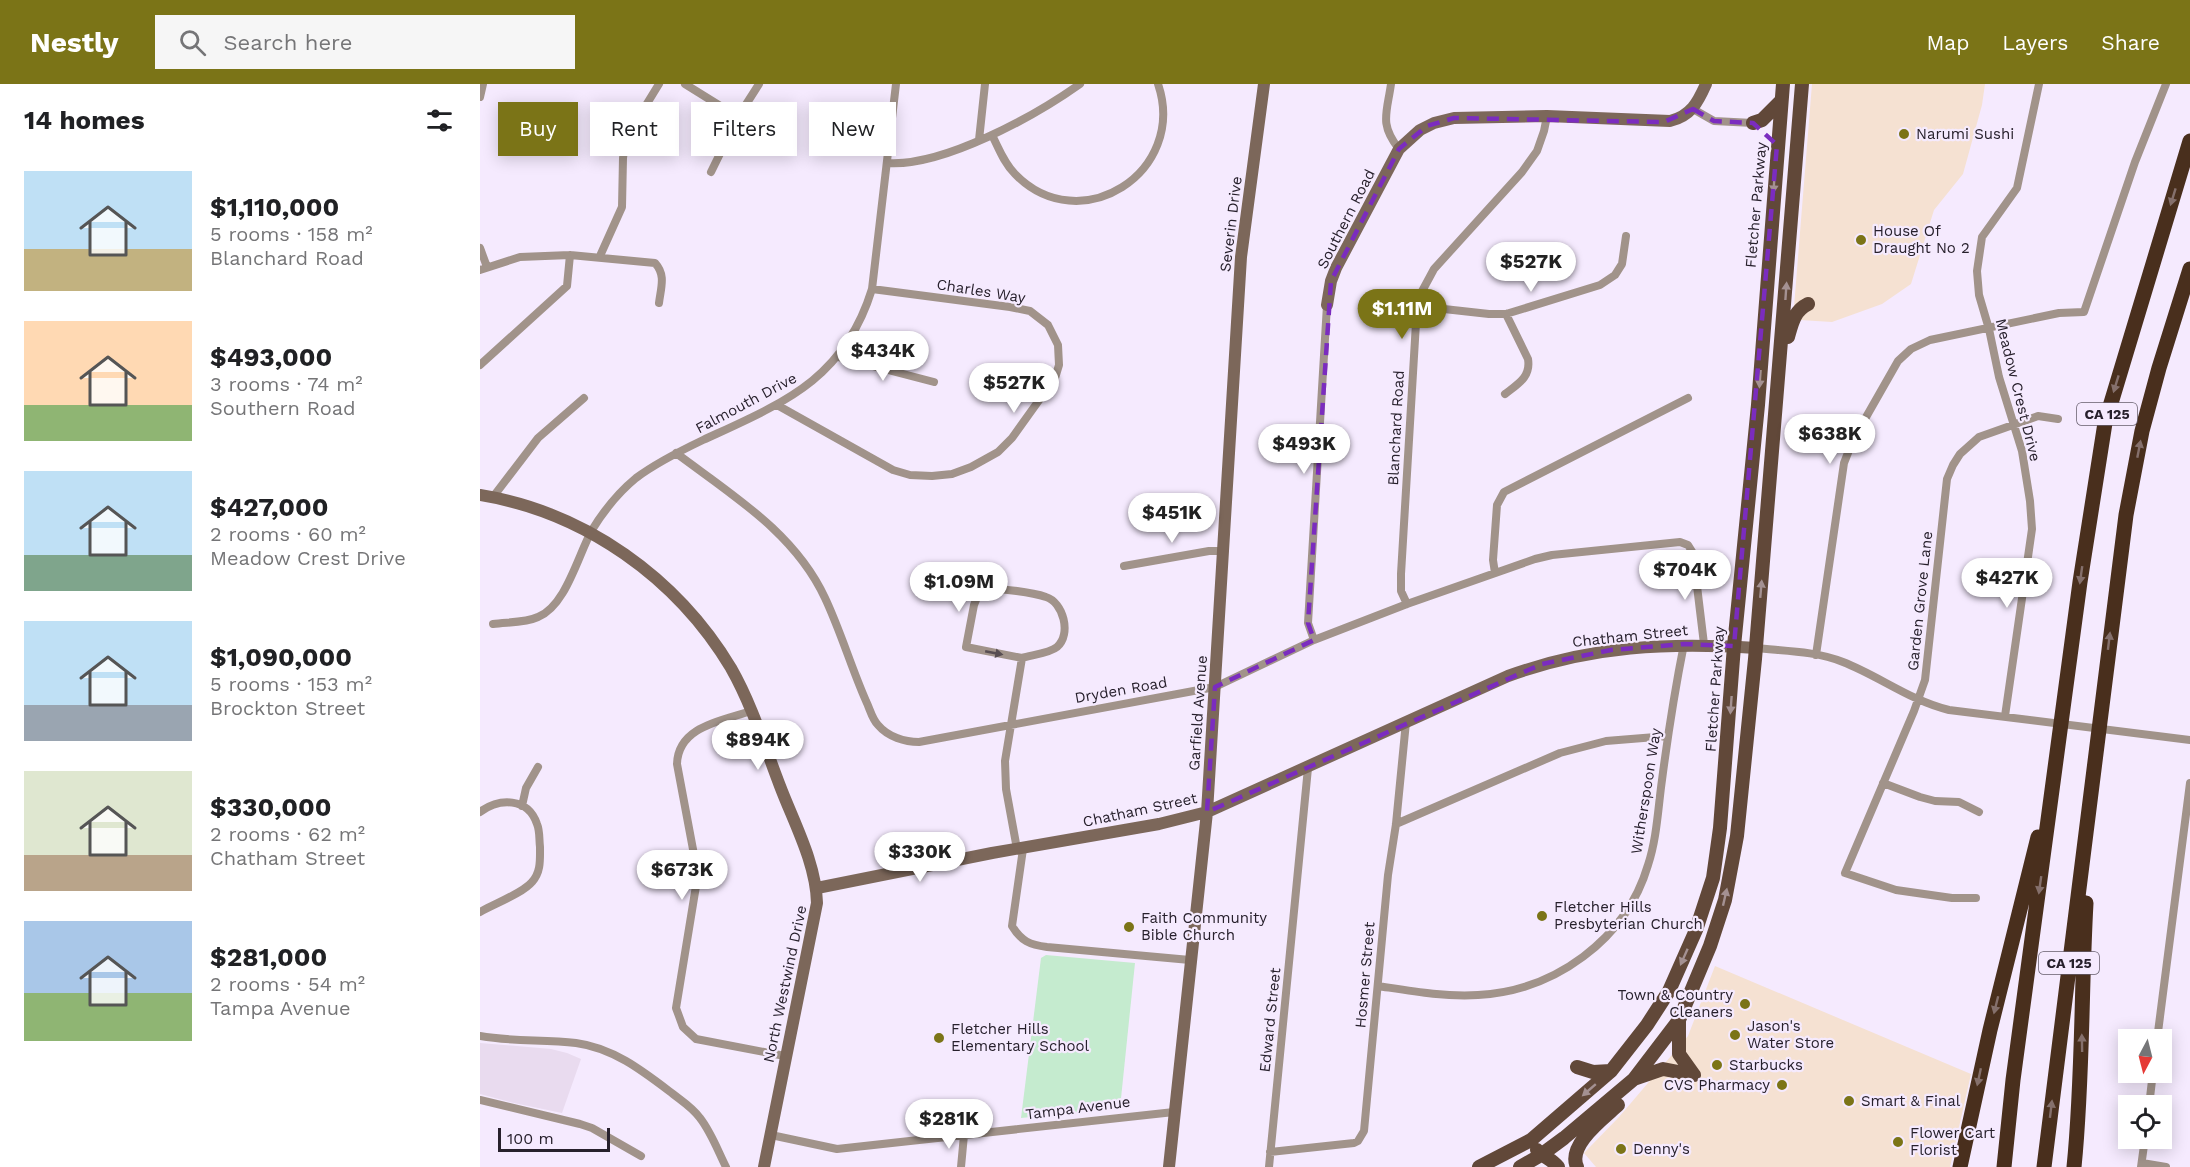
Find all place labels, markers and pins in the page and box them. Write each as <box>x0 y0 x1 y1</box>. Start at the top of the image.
place label: Narumi Sushi <box>1916 125 2014 143</box>
marker: Narumi Sushi <box>1897 127 1911 141</box>
place label: House Of Draught No 2 <box>1873 222 1970 257</box>
marker: House Of Draught No 2 <box>1854 233 1868 247</box>
pin: $527K <box>1489 242 1573 293</box>
pin: $1.11M <box>1353 289 1451 340</box>
pin: $434K <box>841 331 925 382</box>
pin: $527K <box>972 363 1056 414</box>
pin: $638K <box>1788 414 1872 465</box>
pin: $493K <box>1262 424 1346 475</box>
pin: $451K <box>1130 493 1214 544</box>
pin: $704K <box>1643 550 1727 601</box>
pin: $427K <box>1965 558 2049 609</box>
pin: $1.09M <box>910 562 1008 613</box>
pin: $894K <box>716 720 800 771</box>
pin: $330K <box>878 832 962 883</box>
pin: $673K <box>640 850 724 901</box>
place label: Fletcher Hills Presbyterian Church <box>1554 898 1703 933</box>
place label: Faith Community Bible Church <box>1141 909 1267 944</box>
marker: Fletcher Hills Presbyterian Church <box>1535 909 1549 923</box>
marker: Faith Community Bible Church <box>1122 920 1136 934</box>
place label: Town & Country Cleaners <box>1618 986 1733 1021</box>
marker: Town & Country Cleaners <box>1738 997 1752 1011</box>
place label: Jason's Water Store <box>1747 1017 1834 1052</box>
place label: Fletcher Hills Elementary School <box>951 1020 1090 1055</box>
marker: Jason's Water Store <box>1728 1028 1742 1042</box>
marker: Fletcher Hills Elementary School <box>932 1031 946 1045</box>
place label: Starbucks <box>1729 1056 1803 1074</box>
marker: Starbucks <box>1710 1058 1724 1072</box>
place label: CVS Pharmacy <box>1664 1076 1770 1094</box>
marker: CVS Pharmacy <box>1775 1078 1789 1092</box>
place label: Smart & Final <box>1861 1092 1961 1110</box>
marker: Smart & Final <box>1842 1094 1856 1108</box>
pin: $281K <box>907 1099 991 1150</box>
place label: Flower Cart Florist <box>1910 1124 1996 1159</box>
marker: Flower Cart Florist <box>1891 1135 1905 1149</box>
place label: Denny's <box>1633 1140 1690 1158</box>
marker: Denny's <box>1614 1142 1628 1156</box>

